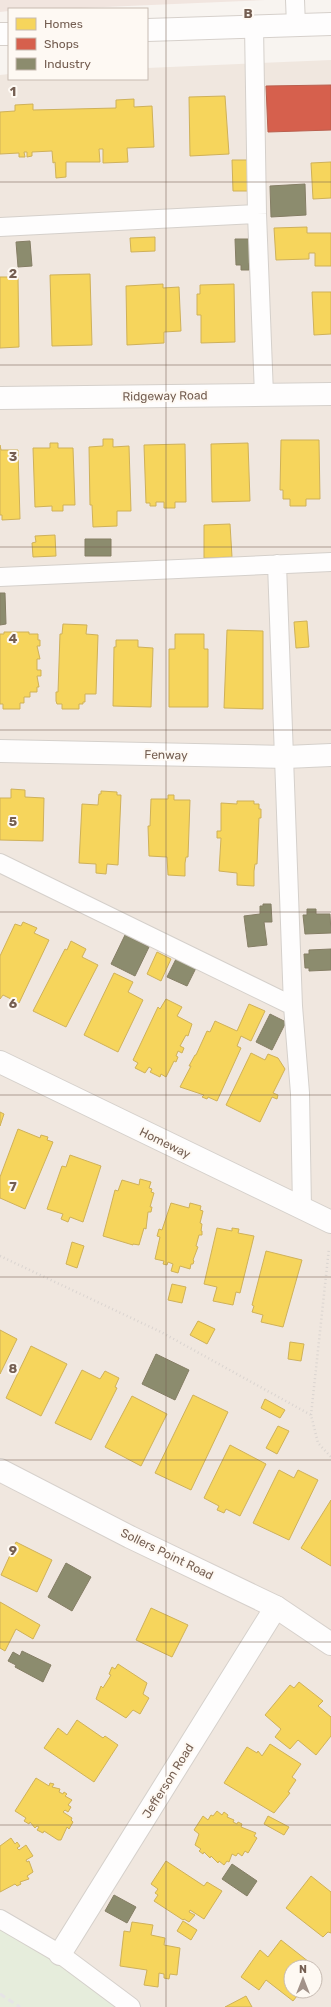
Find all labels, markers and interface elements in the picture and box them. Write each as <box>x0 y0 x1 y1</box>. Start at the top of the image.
text: B <box>243 6 253 21</box>
legend <box>8 8 148 80</box>
text: Homes <box>44 17 83 31</box>
text: Shops <box>44 37 79 51</box>
text: Industry <box>44 57 91 71</box>
text: 1 <box>10 84 16 99</box>
text: 2 <box>9 266 17 281</box>
street label: Ridgeway Road <box>122 388 208 404</box>
text: 3 <box>9 449 18 464</box>
text: 4 <box>9 631 18 646</box>
street label: Fenway <box>144 748 188 762</box>
text: 5 <box>9 814 17 829</box>
text: 6 <box>9 996 18 1011</box>
street label: Homeway <box>137 1125 193 1162</box>
text: 7 <box>9 1179 17 1194</box>
text: 8 <box>9 1361 18 1376</box>
street label: Sollers Point Road <box>118 1526 216 1582</box>
text: 9 <box>9 1543 17 1558</box>
street label: Jefferson Road <box>139 1741 197 1821</box>
north arrow <box>283 1959 323 1999</box>
text: N <box>299 1963 307 1976</box>

